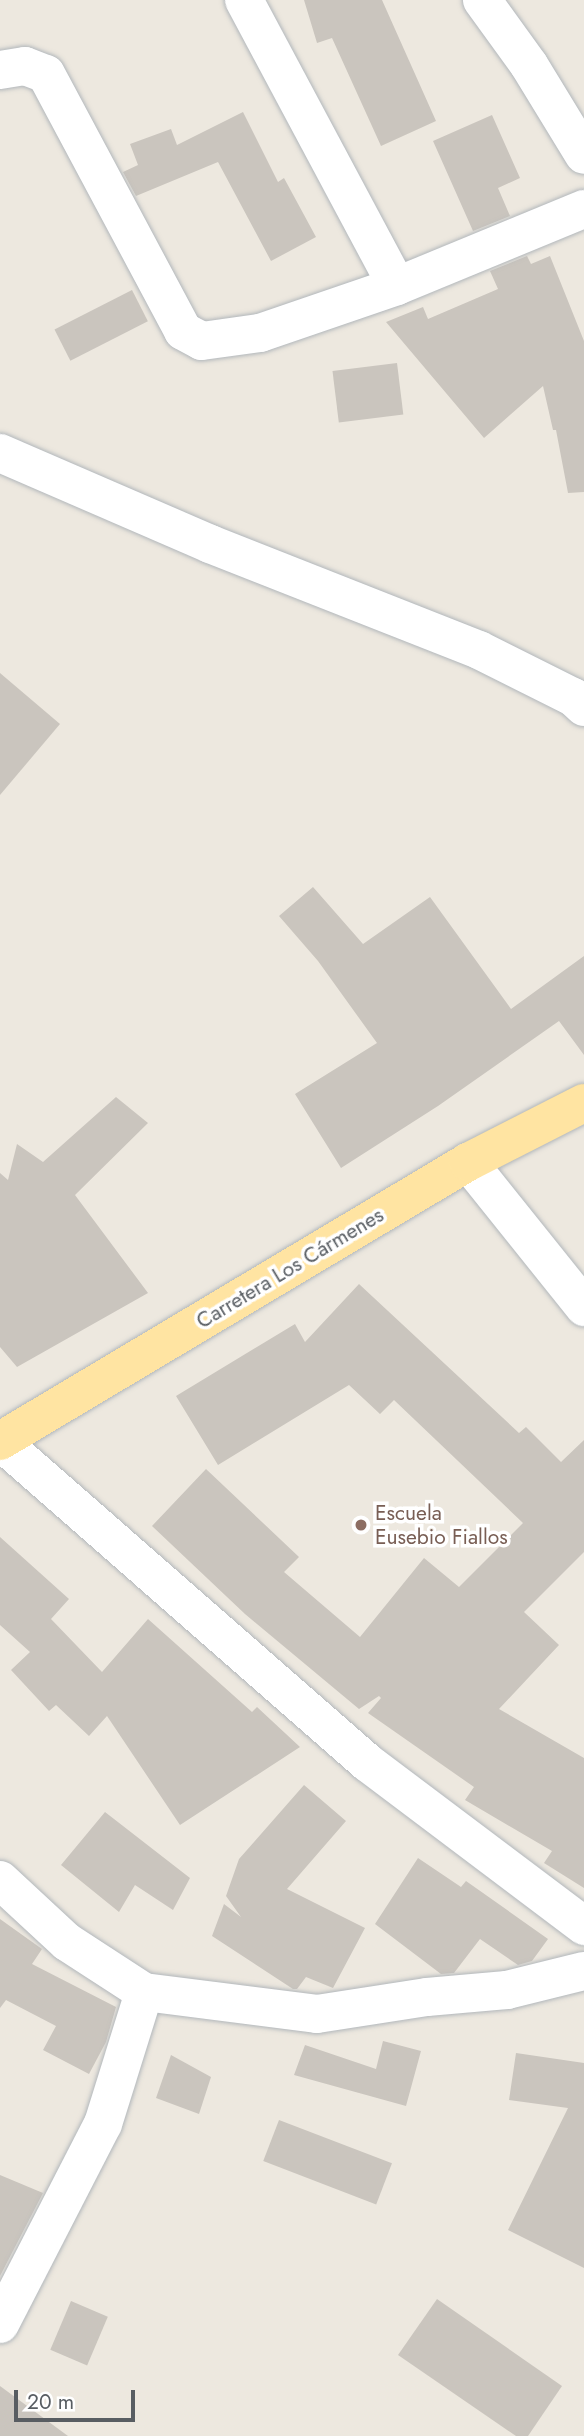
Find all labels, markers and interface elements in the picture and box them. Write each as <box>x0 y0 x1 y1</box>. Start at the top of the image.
street label: Carretera Los Cármenes <box>192 1202 388 1334</box>
place label: Escuela Eusebio Fiallos <box>375 1500 508 1550</box>
marker: Escuela Eusebio Fiallos <box>353 1517 369 1533</box>
scale bar <box>18 2376 138 2420</box>
text: 20 m <box>27 2387 74 2417</box>

